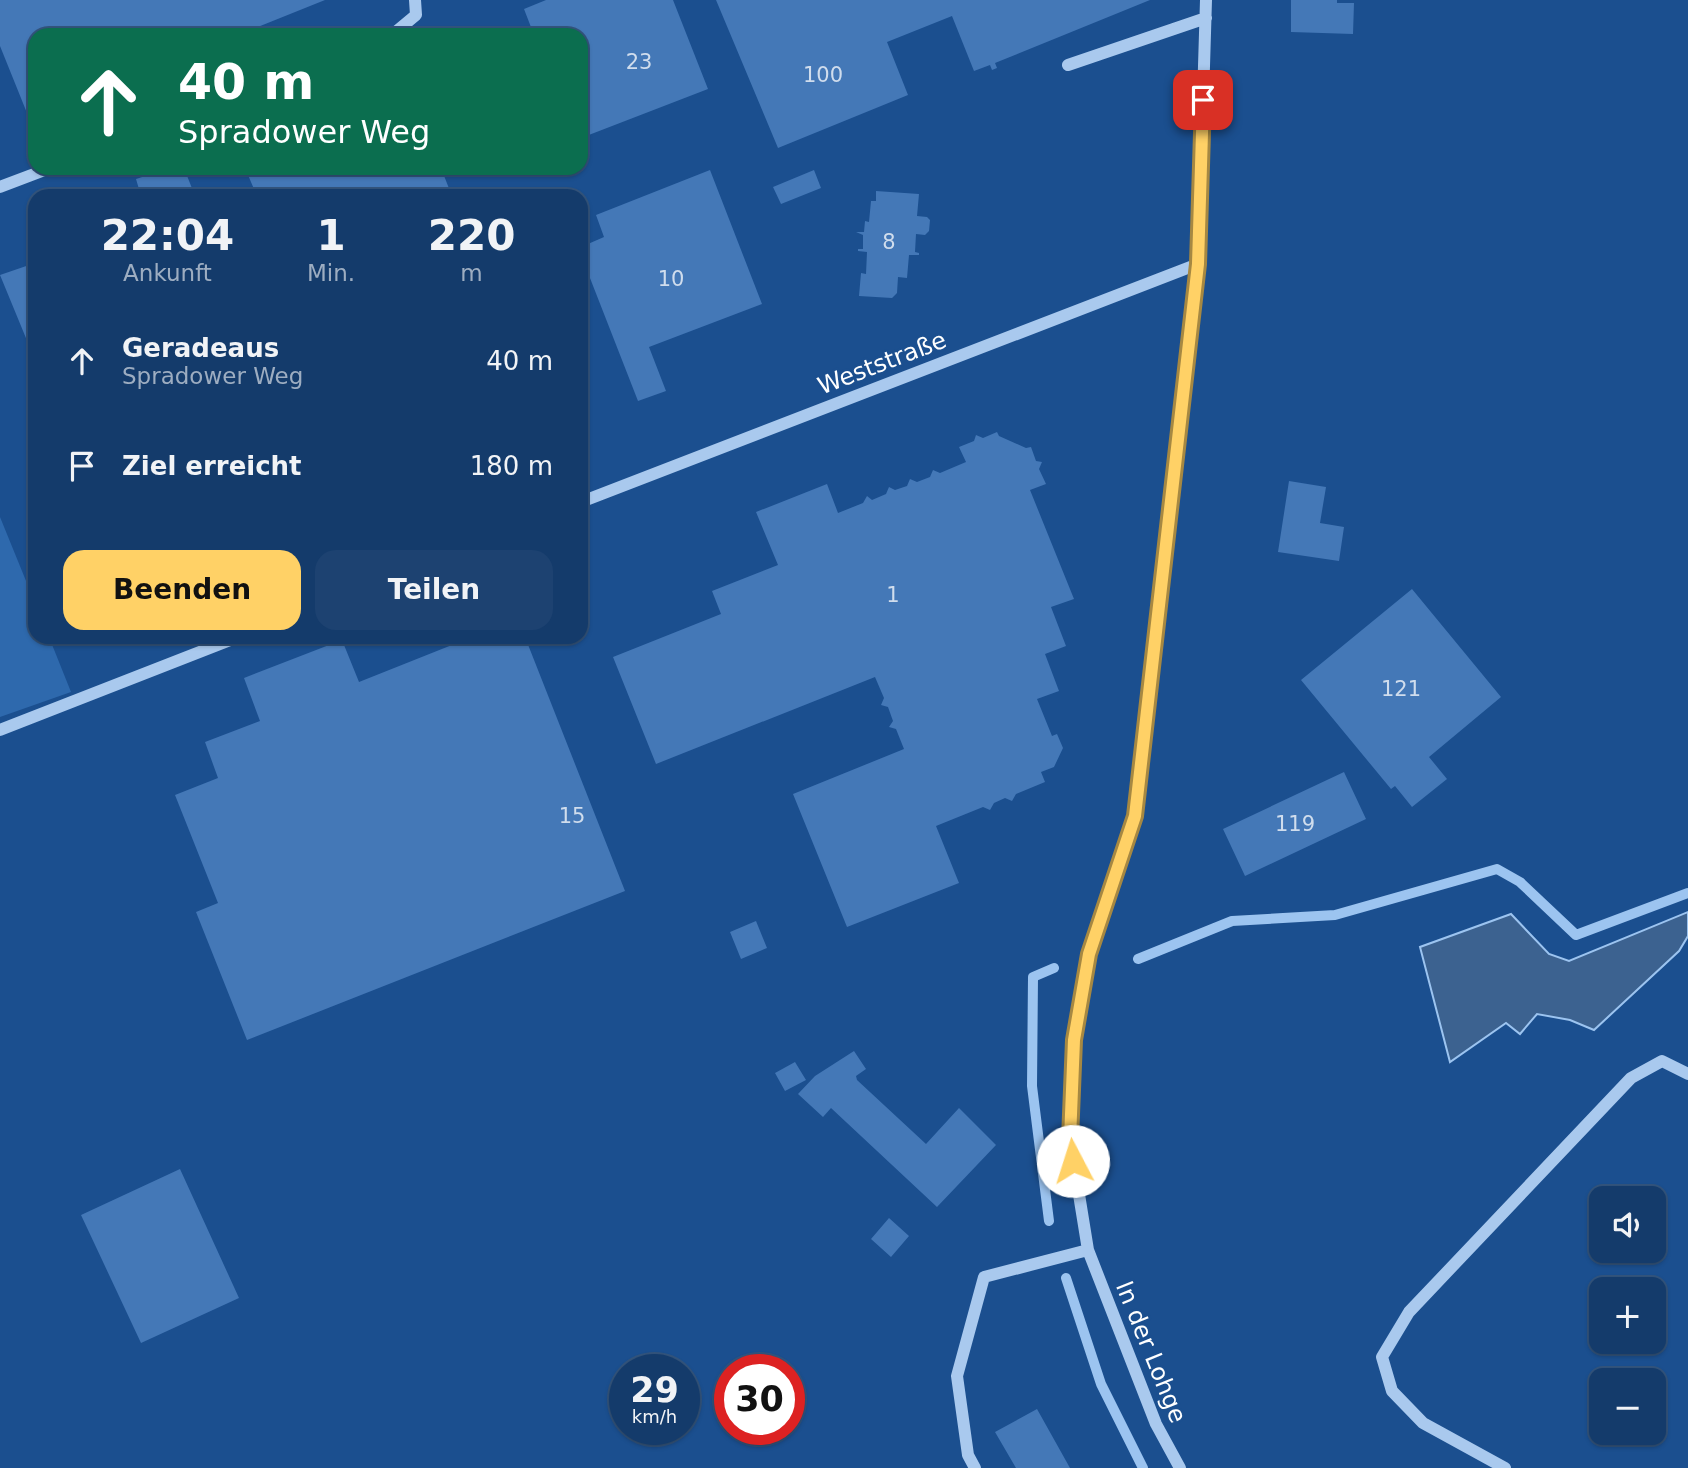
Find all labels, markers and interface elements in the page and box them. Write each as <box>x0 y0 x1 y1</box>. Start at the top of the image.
house number: 23 <box>626 50 652 74</box>
text: 40 m <box>178 54 314 111</box>
icon: ahead <box>63 56 154 147</box>
house number: 100 <box>803 63 843 87</box>
pin <box>1173 70 1233 130</box>
icon: arrive <box>1184 81 1222 119</box>
text: Spradower Weg <box>178 113 430 151</box>
text: 22:04 <box>101 211 234 260</box>
text: 1 <box>316 211 346 260</box>
text: 220 <box>428 211 515 260</box>
house number: 8 <box>882 230 896 254</box>
text: Ankunft <box>123 260 212 286</box>
text: Min. <box>307 260 355 286</box>
text: m <box>460 260 483 286</box>
house number: 10 <box>658 267 684 291</box>
street label: Weststraße <box>814 326 950 400</box>
text: Geradeaus <box>122 333 279 363</box>
icon: ahead <box>63 342 101 380</box>
text: 40 m <box>486 346 553 376</box>
text: Spradower Weg <box>122 363 303 389</box>
icon: arrive <box>63 447 101 485</box>
text: Ziel erreicht <box>122 451 302 481</box>
text: 180 m <box>470 451 553 481</box>
button: Beenden <box>63 550 301 630</box>
button: Teilen <box>315 550 553 630</box>
house number: 1 <box>886 583 900 607</box>
house number: 121 <box>1381 677 1421 701</box>
house number: 15 <box>559 804 585 828</box>
house number: 119 <box>1275 812 1315 836</box>
position arrow <box>1036 1124 1110 1198</box>
map controls <box>1589 1186 1666 1445</box>
button: sound <box>1589 1186 1666 1263</box>
street label: In der Lohge <box>1110 1277 1192 1427</box>
button: + <box>1589 1277 1666 1354</box>
speed limit sign: 30 <box>714 1354 805 1445</box>
button: − <box>1589 1368 1666 1445</box>
text: 29 <box>630 1370 679 1410</box>
text: km/h <box>632 1406 677 1427</box>

